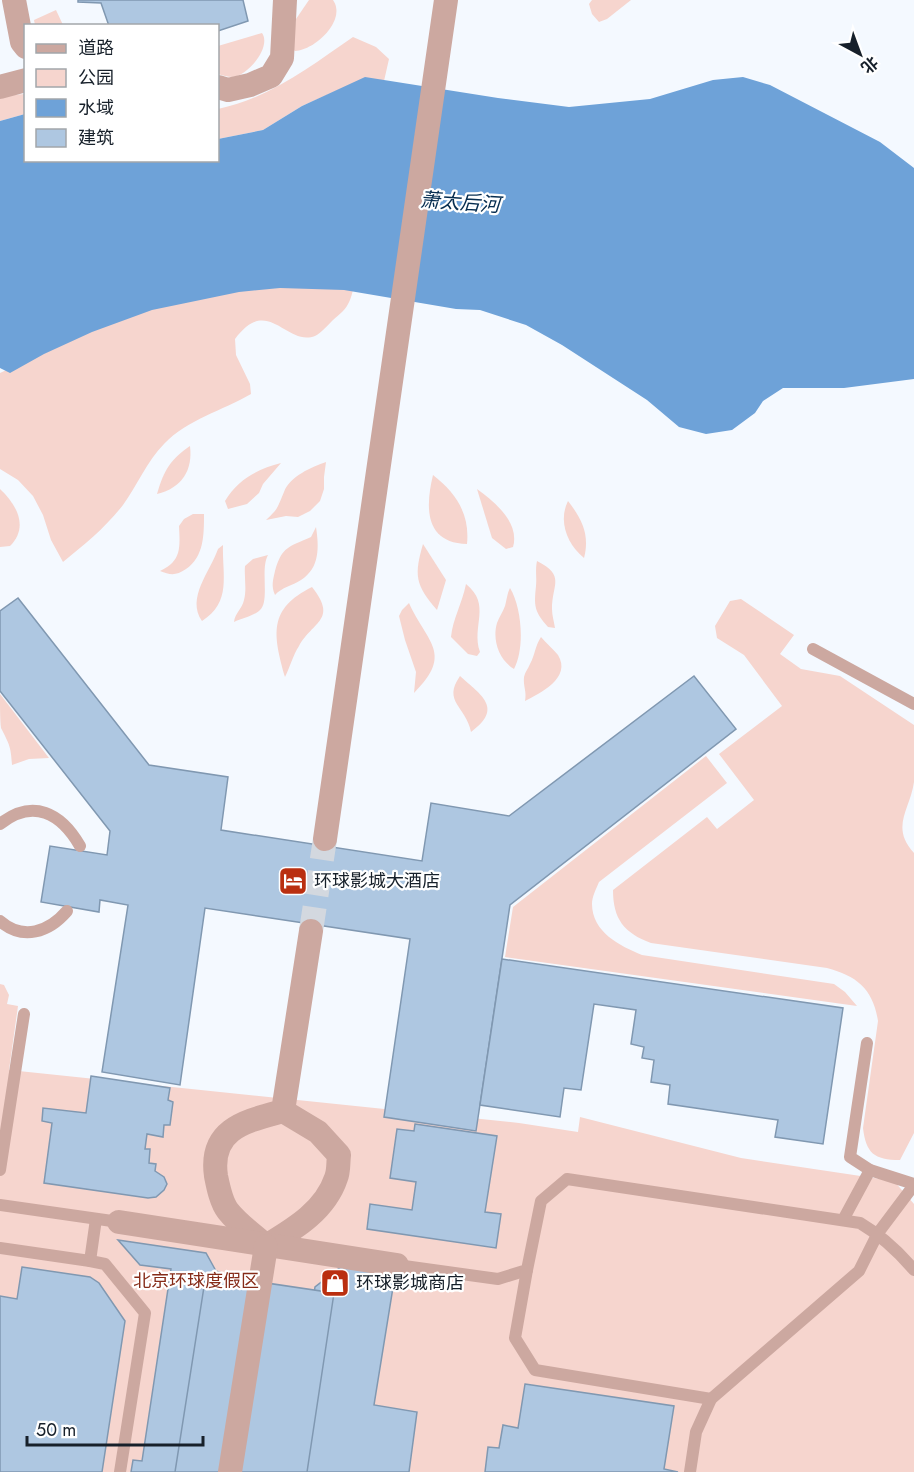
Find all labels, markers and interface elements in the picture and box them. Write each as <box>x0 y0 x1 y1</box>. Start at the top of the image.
legend <box>24 24 219 162</box>
north arrow <box>830 24 890 84</box>
text: 道路 <box>78 35 114 61</box>
text: 北 <box>856 51 883 79</box>
text: 公园 <box>78 65 114 91</box>
text: 水域 <box>78 95 114 121</box>
text: 建筑 <box>78 125 114 151</box>
water label: 萧太后河 <box>419 185 505 220</box>
hotel icon: 环球影城大酒店 <box>277 865 309 897</box>
place label: 环球影城大酒店 <box>314 868 440 894</box>
shop icon: 环球影城商店 <box>319 1267 351 1299</box>
park label: 北京环球度假区 <box>133 1268 259 1294</box>
place label: 环球影城商店 <box>356 1270 464 1296</box>
scale bar <box>27 1409 202 1447</box>
text: 50 m <box>36 1417 76 1443</box>

